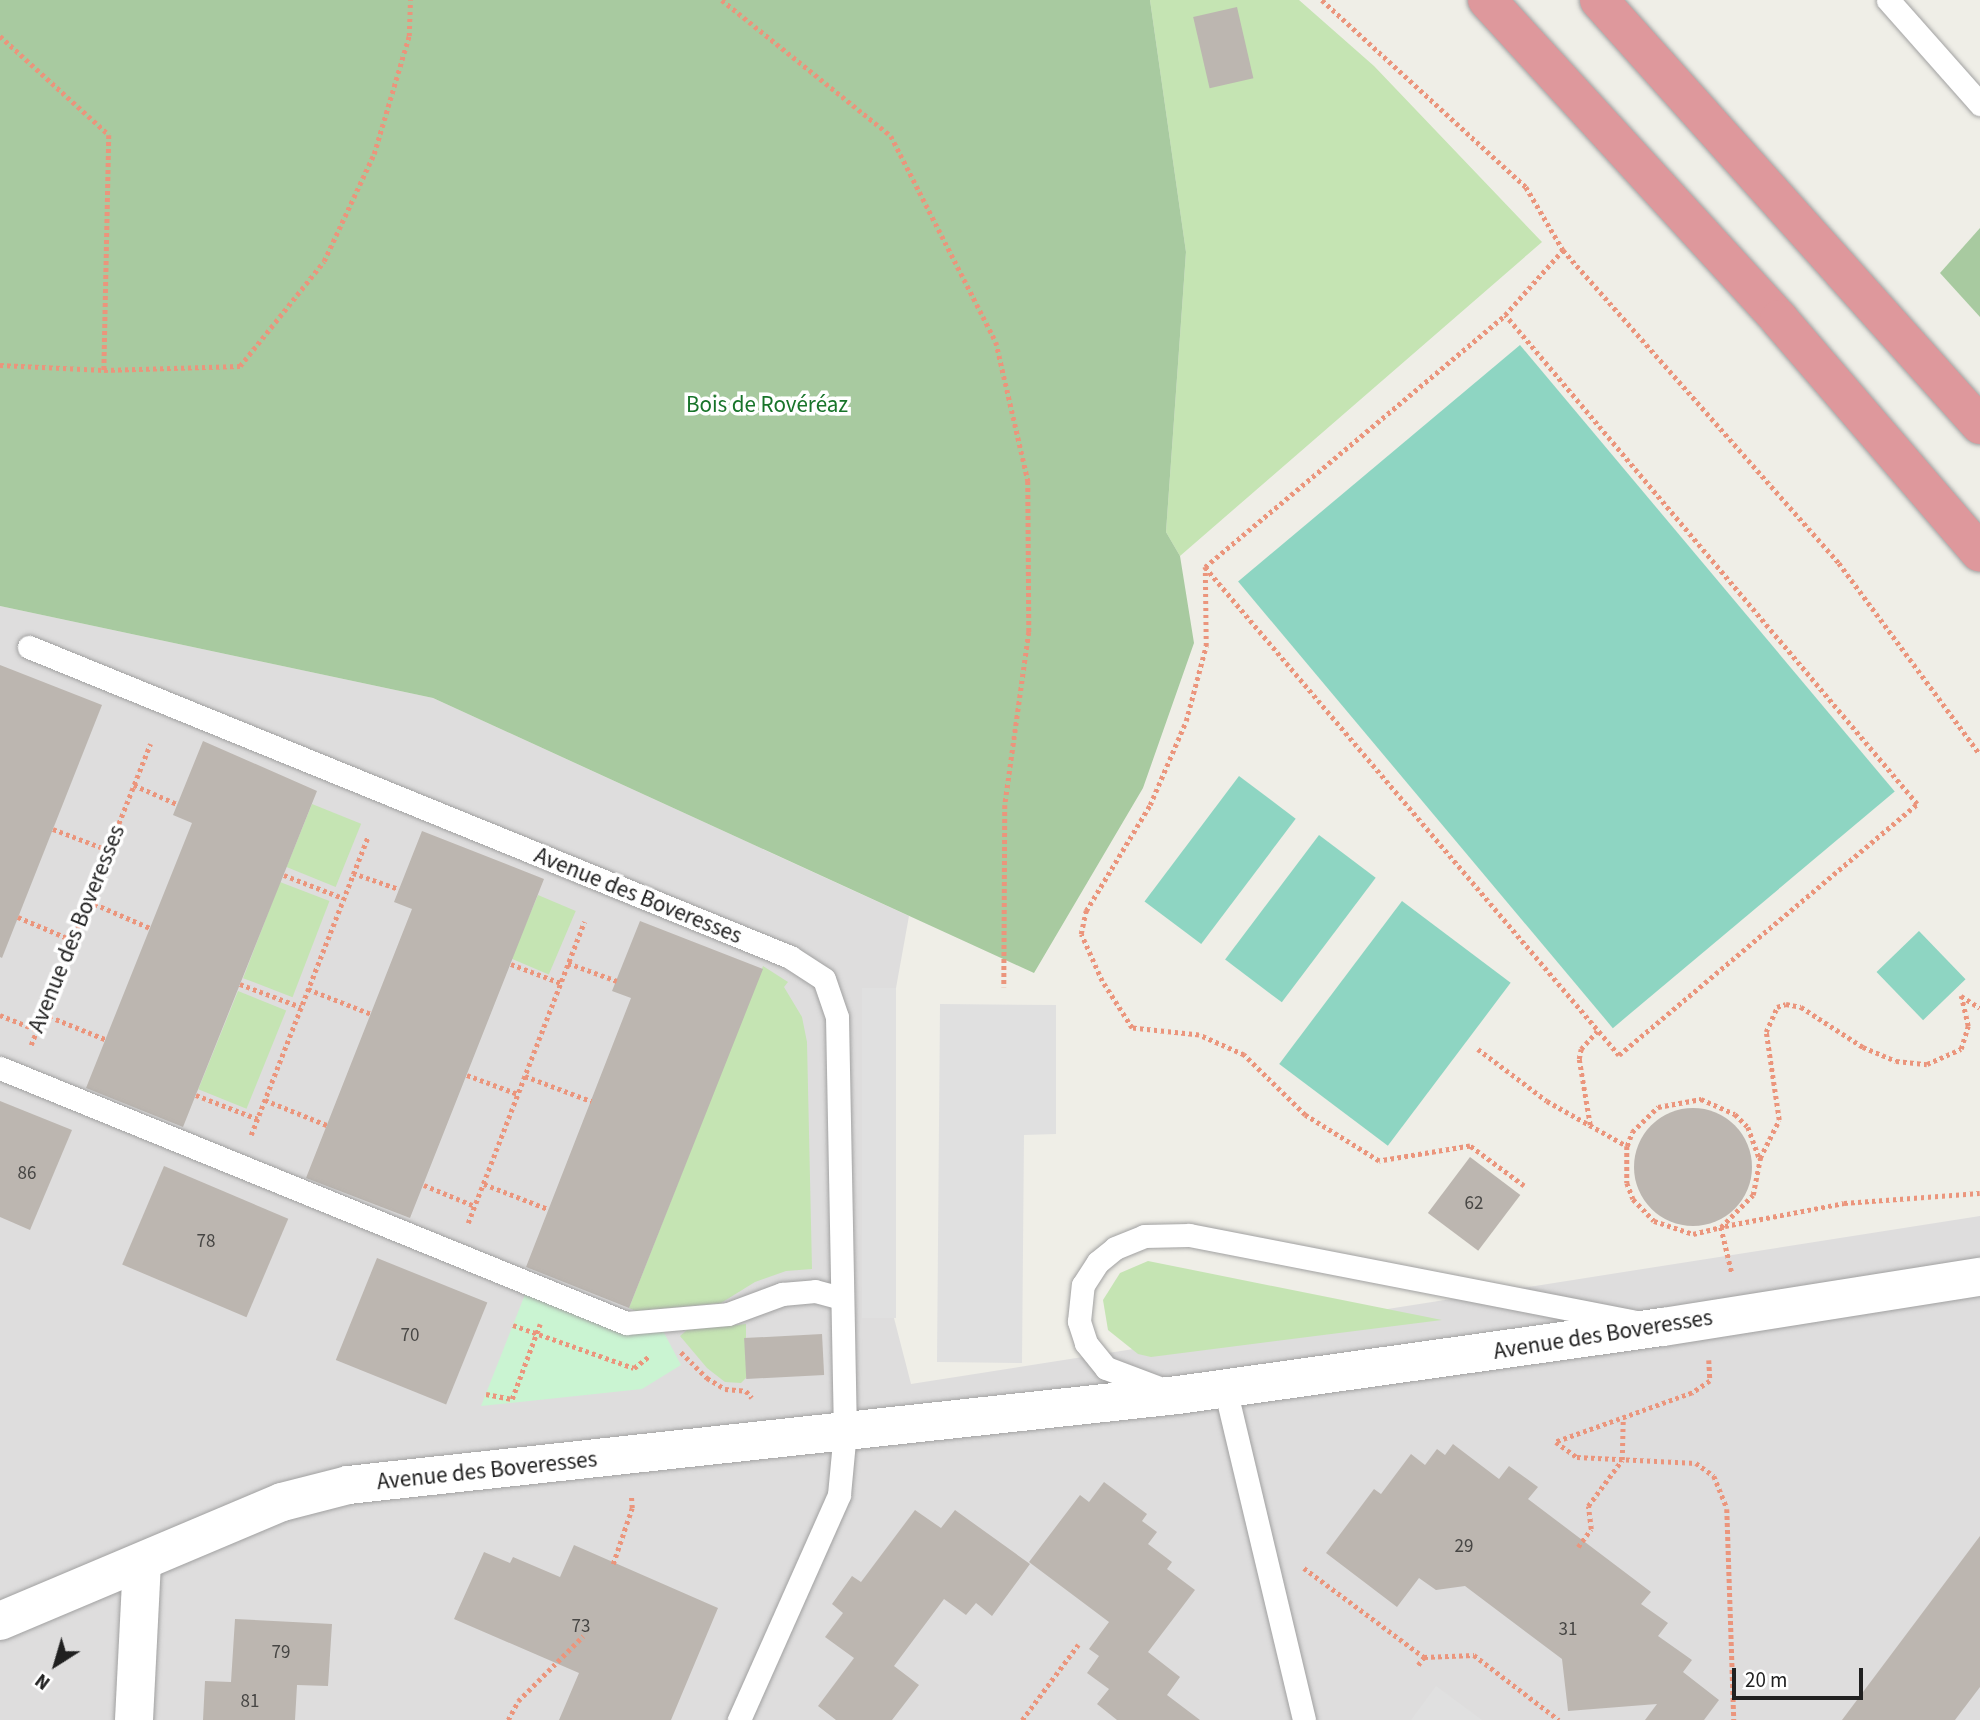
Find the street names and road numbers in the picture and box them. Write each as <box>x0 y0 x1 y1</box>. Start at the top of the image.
street label: Avenue des Boveresses <box>23 821 131 1037</box>
street label: Avenue des Boveresses <box>530 842 746 950</box>
street label: Avenue des Boveresses <box>1492 1304 1714 1366</box>
street label: Avenue des Boveresses <box>375 1446 599 1496</box>

